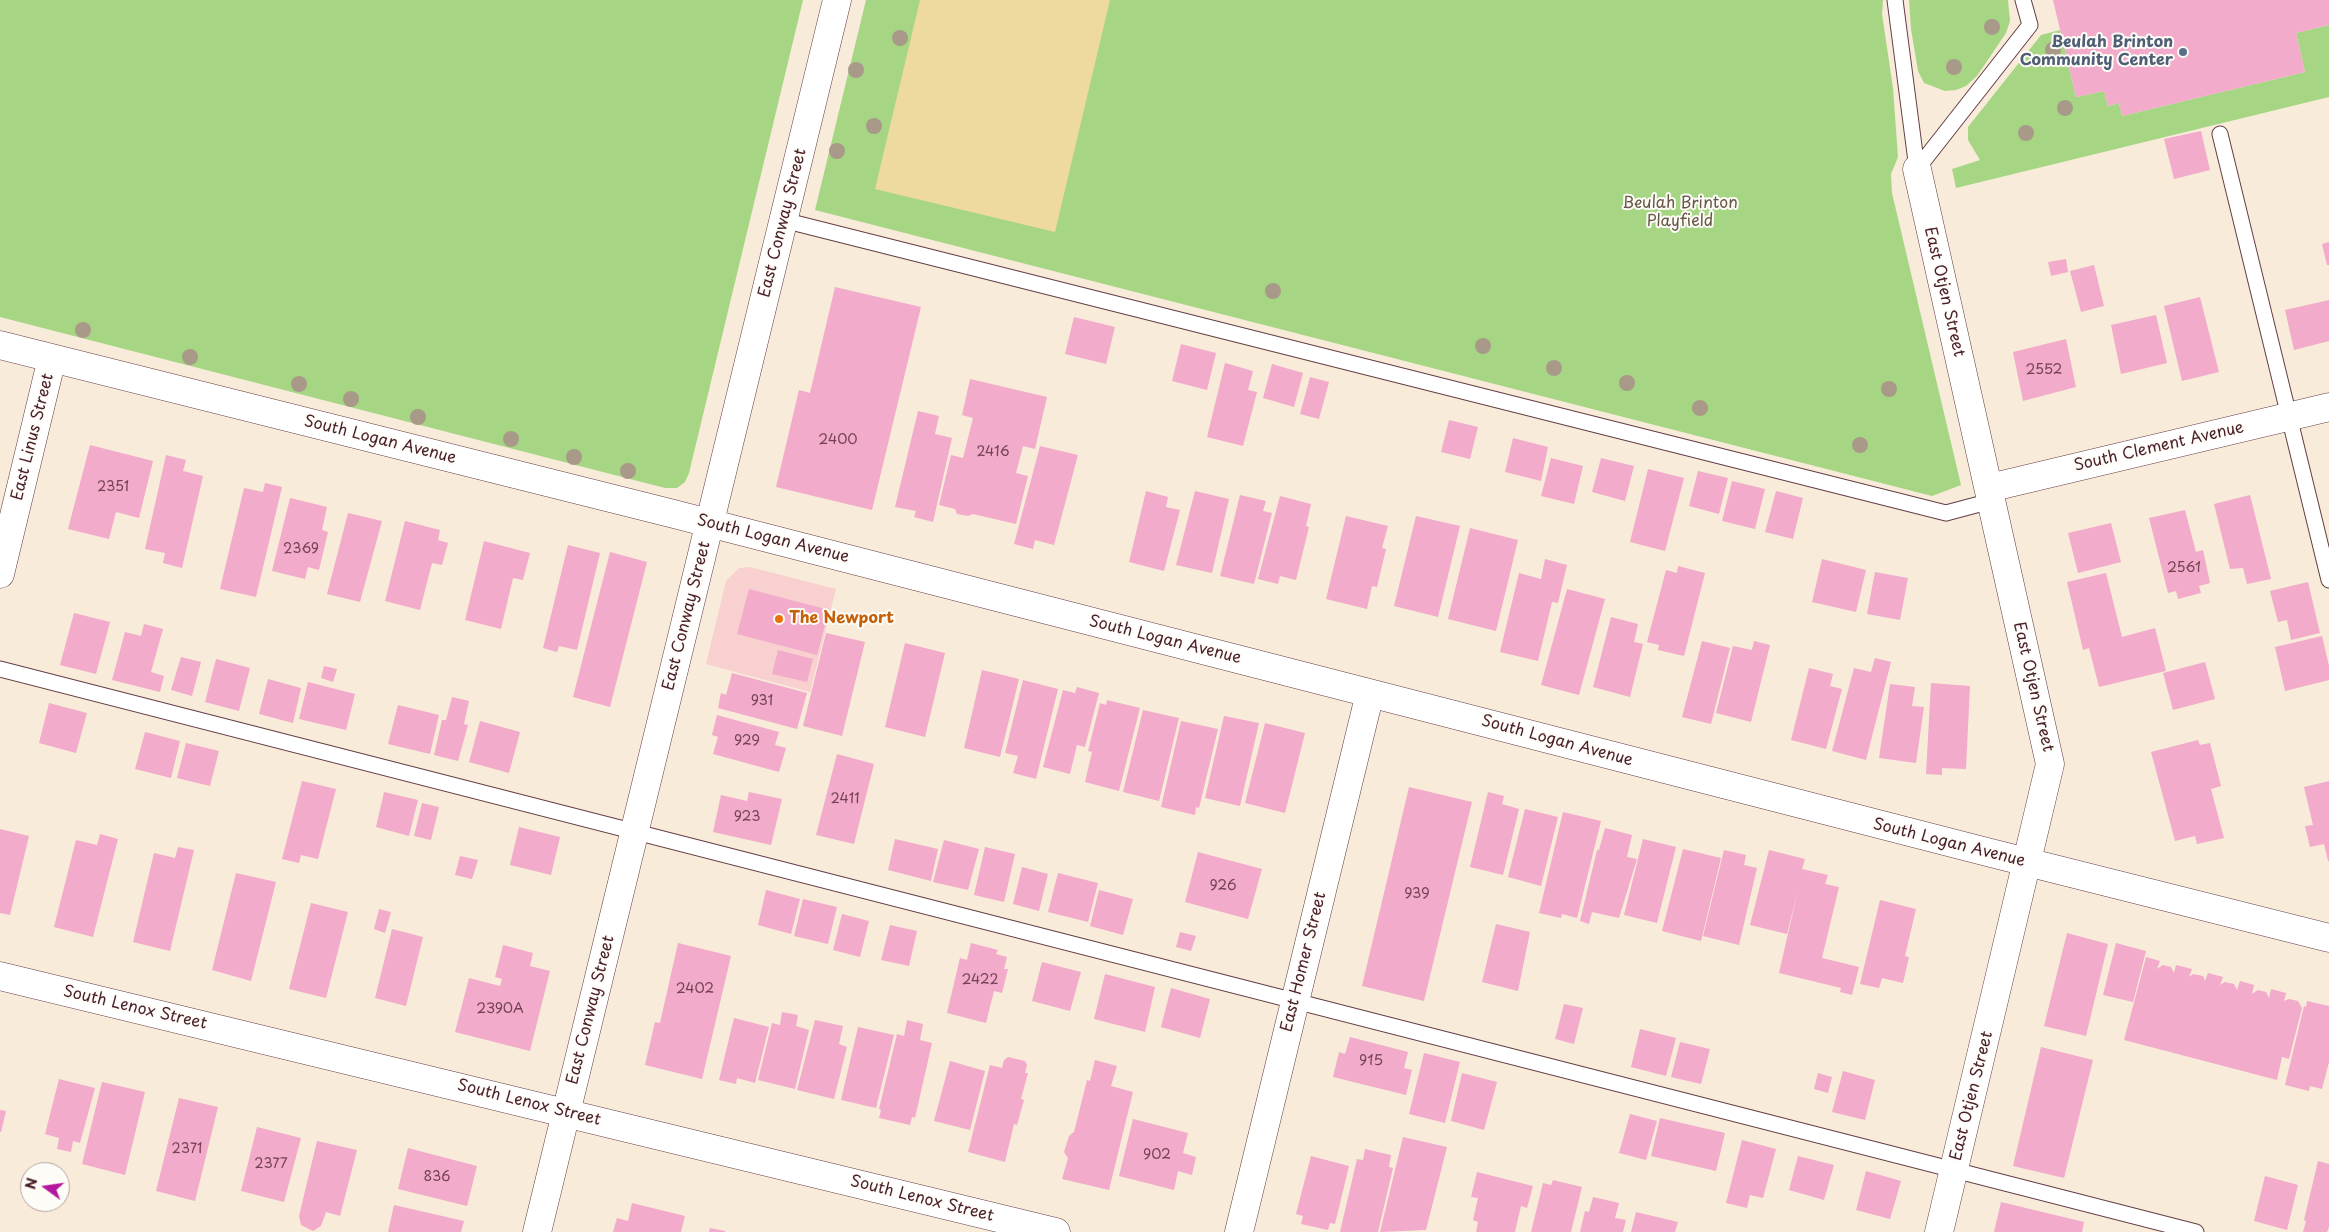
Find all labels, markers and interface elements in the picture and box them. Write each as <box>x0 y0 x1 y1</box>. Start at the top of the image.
place label: Beulah Brinton Community Center <box>2020 33 2173 71</box>
marker: Beulah Brinton Community Center <box>2177 46 2189 58</box>
street label: East Conway Street <box>755 147 811 299</box>
park label: Beulah Brinton Playfield <box>1622 194 1738 232</box>
street label: East Otjen Street <box>1920 225 1968 359</box>
house number: 2552 <box>2025 362 2063 378</box>
street label: East Linus Street <box>8 371 58 503</box>
street label: South Logan Avenue <box>302 412 458 468</box>
street label: South Clement Avenue <box>2072 418 2246 476</box>
house number: 2400 <box>818 432 858 448</box>
house number: 2416 <box>976 444 1010 460</box>
house number: 2351 <box>97 479 129 495</box>
street label: South Logan Avenue <box>695 511 851 567</box>
street label: East Conway Street <box>659 540 715 692</box>
house number: 2369 <box>283 541 319 557</box>
house number: 2561 <box>2167 560 2201 576</box>
place label: The Newport <box>789 609 894 629</box>
street label: South Logan Avenue <box>1087 612 1243 668</box>
marker: The Newport <box>773 613 785 625</box>
street label: East Otjen Street <box>2009 620 2057 754</box>
house number: 931 <box>751 693 773 709</box>
street label: South Logan Avenue <box>1479 712 1635 770</box>
house number: 929 <box>734 733 760 749</box>
house number: 2411 <box>831 791 859 807</box>
house number: 923 <box>734 809 760 825</box>
street label: South Logan Avenue <box>1871 815 2027 871</box>
house number: 926 <box>1210 878 1236 894</box>
house number: 939 <box>1404 886 1430 902</box>
street label: East Homer Street <box>1277 890 1331 1034</box>
street label: East Conway Street <box>563 934 619 1086</box>
house number: 2422 <box>961 972 999 988</box>
house number: 2402 <box>676 981 714 997</box>
street label: South Lenox Street <box>61 982 209 1034</box>
house number: 2390A <box>476 1001 524 1017</box>
street label: East Otjen Street <box>1947 1029 1997 1163</box>
house number: 915 <box>1359 1053 1383 1069</box>
street label: South Lenox Street <box>455 1076 603 1130</box>
house number: 2371 <box>172 1141 202 1157</box>
house number: 902 <box>1143 1147 1171 1163</box>
house number: 2377 <box>254 1156 288 1172</box>
north arrow <box>20 1162 70 1212</box>
house number: 836 <box>424 1169 450 1185</box>
street label: South Lenox Street <box>848 1172 996 1226</box>
text: N <box>19 1176 42 1191</box>

